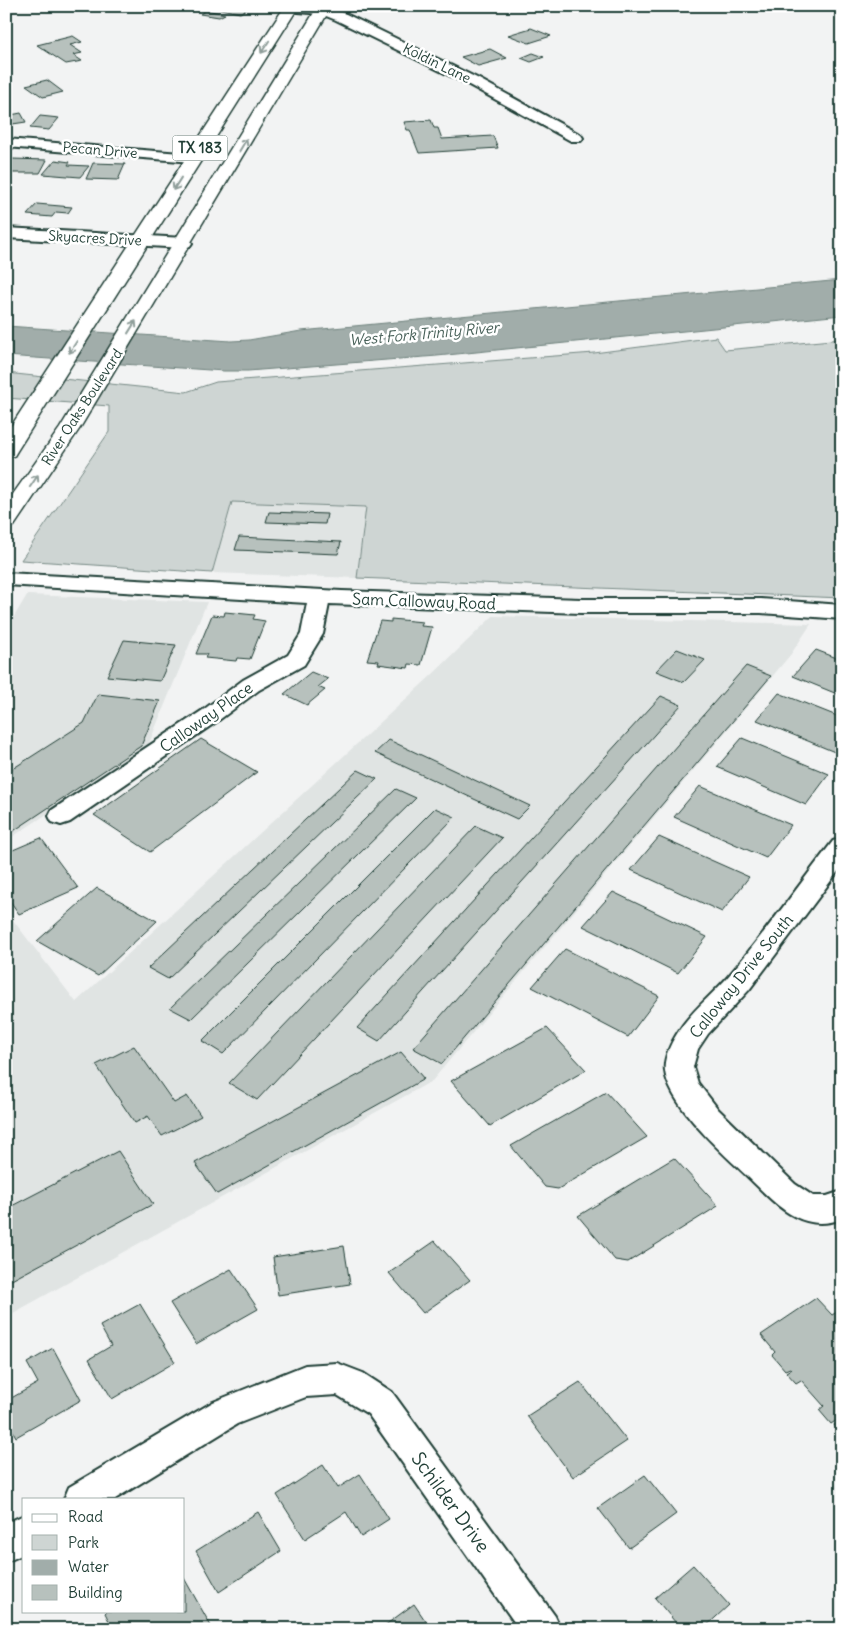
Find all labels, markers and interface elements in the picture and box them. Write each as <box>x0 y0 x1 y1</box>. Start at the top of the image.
street label: Koldin Lane <box>400 39 474 87</box>
one-way arrow <box>260 40 270 54</box>
road number: TX 183 <box>172 136 228 160</box>
street label: Pecan Drive <box>62 138 138 162</box>
one-way arrow <box>238 138 248 152</box>
one-way arrow <box>172 176 182 190</box>
street label: Skyacres Drive <box>48 227 142 249</box>
water label: West Fork Trinity River <box>348 317 501 350</box>
one-way arrow <box>128 321 138 335</box>
one-way arrow <box>68 339 78 353</box>
street label: River Oaks Boulevard <box>38 345 126 469</box>
one-way arrow <box>29 474 39 488</box>
street label: Sam Calloway Road <box>352 588 496 614</box>
street label: Calloway Place <box>156 678 256 756</box>
street label: Calloway Drive South <box>685 910 797 1042</box>
street label: Schilder Drive <box>407 1447 495 1557</box>
legend <box>22 1498 185 1612</box>
text: Road <box>68 1507 103 1526</box>
text: Park <box>68 1533 99 1552</box>
text: Water <box>68 1557 109 1576</box>
text: Building <box>68 1583 123 1602</box>

